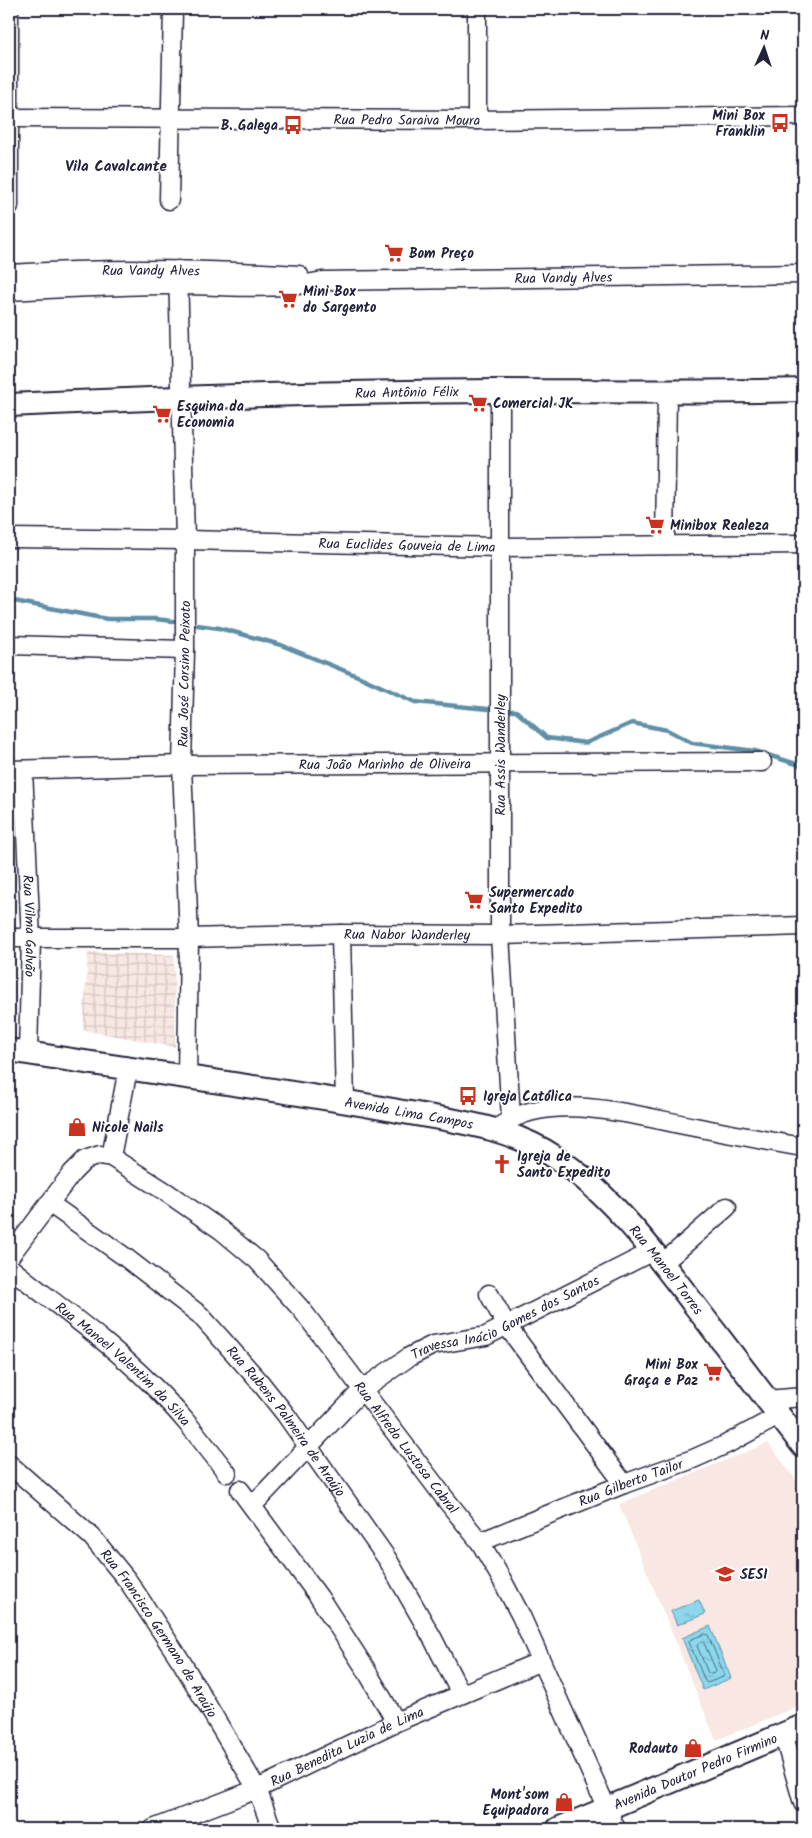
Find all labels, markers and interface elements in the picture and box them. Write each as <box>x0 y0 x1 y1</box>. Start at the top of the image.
north arrow <box>740 22 790 72</box>
text: N <box>760 25 770 47</box>
place label: Mini Box Franklin <box>712 105 765 143</box>
street label: Rua Pedro Saraiva Moura <box>334 109 480 132</box>
bus stop icon: Mini Box Franklin <box>769 112 791 134</box>
bus stop icon: B. Galega <box>282 114 304 136</box>
place label: B. Galega <box>221 115 278 137</box>
district label: Vila Cavalcante <box>65 155 167 179</box>
supermarket icon: Bom Preço <box>383 242 405 264</box>
place label: Bom Preço <box>409 243 474 265</box>
street label: Rua Vandy Alves <box>102 260 200 283</box>
street label: Rua Vandy Alves <box>514 267 613 290</box>
place label: Mini Box do Sargento <box>303 281 377 319</box>
supermarket icon: Mini Box do Sargento <box>277 288 299 310</box>
street label: Rua Antônio Félix <box>355 381 460 405</box>
supermarket icon: Comercial JK <box>467 392 489 414</box>
place label: Comercial JK <box>493 393 574 415</box>
place label: Esquina da Economia <box>177 396 244 434</box>
supermarket icon: Esquina da Economia <box>151 403 173 425</box>
supermarket icon: Minibox Realeza <box>644 514 666 536</box>
place label: Minibox Realeza <box>670 515 769 537</box>
street label: Rua Euclides Gouveia de Lima <box>318 533 496 559</box>
street label: Rua José Corsino Peixoto <box>173 600 197 748</box>
street label: Rua Assis Wanderley <box>490 694 512 816</box>
street label: Rua João Marinho de Oliveira <box>299 754 471 776</box>
street label: Rua Vilma Galvão <box>16 874 41 977</box>
place label: Supermercado Santo Expedito <box>489 882 583 920</box>
supermarket icon: Supermercado Santo Expedito <box>463 889 485 911</box>
street label: Rua Nabor Wanderley <box>344 924 471 947</box>
bus stop icon: Igreja Católica <box>457 1085 479 1107</box>
place label: Igreja Católica <box>483 1086 572 1108</box>
street label: Avenida Lima Campos <box>343 1092 475 1136</box>
shop icon: Nicole Nails <box>66 1116 88 1138</box>
place label: Nicole Nails <box>92 1117 164 1139</box>
place label: Igreja de Santo Expedito <box>517 1146 611 1184</box>
church icon: Igreja de Santo Expedito <box>491 1153 513 1175</box>
street label: Rua Manoel Torres <box>623 1221 708 1320</box>
street label: Travessa Inácio Gomes dos Santos <box>407 1270 603 1366</box>
street label: Rua Manoel Valentim da Silva <box>50 1297 195 1432</box>
street label: Rua Rubens Palmeira de Araújo <box>221 1341 350 1502</box>
place label: Mini Box Graça e Paz <box>624 1354 698 1392</box>
supermarket icon: Mini Box Graça e Paz <box>702 1361 724 1383</box>
street label: Rua Alfredo Lustosa Cabral <box>348 1377 464 1519</box>
street label: Rua Gilberto Tailor <box>576 1453 687 1513</box>
street label: Rua Francisco Germano de Araújo <box>94 1545 222 1722</box>
school or university icon: SESI <box>714 1563 736 1585</box>
place label: SESI <box>740 1564 768 1586</box>
street label: Rua Benedita Luzia de Lima <box>267 1701 428 1793</box>
street label: Avenida Doutor Pedro Firmino <box>610 1728 781 1816</box>
shop icon: Rodauto <box>682 1737 704 1759</box>
place label: Rodauto <box>629 1738 679 1760</box>
place label: Mont'som Equipadora <box>483 1784 550 1822</box>
shop icon: Mont'som Equipadora <box>553 1791 575 1813</box>

